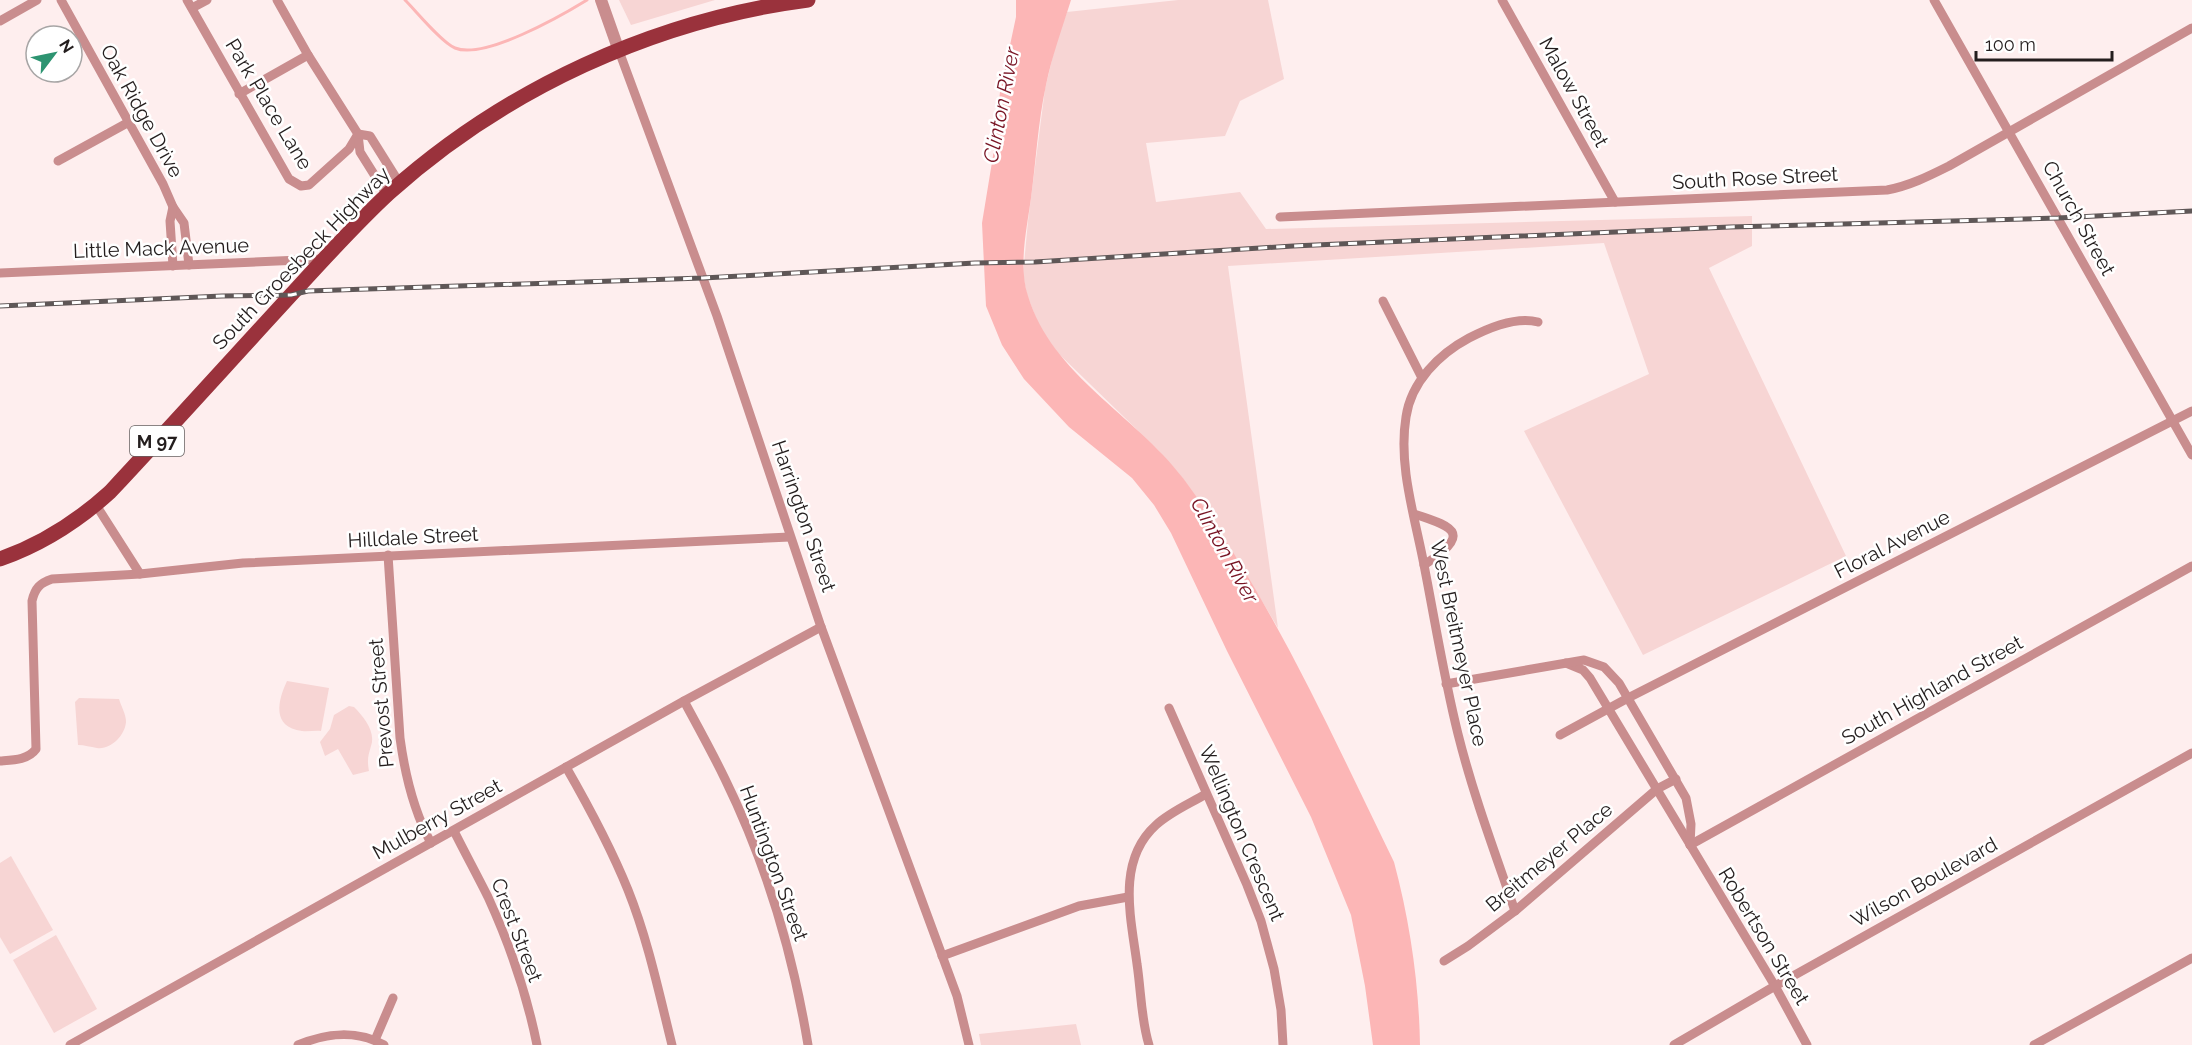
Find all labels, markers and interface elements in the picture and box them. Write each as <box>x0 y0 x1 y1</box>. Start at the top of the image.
north arrow <box>24 24 84 84</box>
scale bar <box>1976 24 2112 62</box>
street label: Malow Street <box>1534 33 1614 151</box>
street label: Park Place Lane <box>220 34 318 174</box>
text: 100 m <box>1985 34 2036 55</box>
text: N <box>55 36 78 57</box>
street label: Oak Ridge Drive <box>96 40 189 182</box>
water label: Clinton River <box>978 44 1025 165</box>
street label: Church Street <box>2038 157 2120 280</box>
street label: South Groesbeck Highway <box>207 162 395 354</box>
street label: South Rose Street <box>1672 162 1839 194</box>
street label: Little Mack Avenue <box>72 233 250 263</box>
road number: M 97 <box>130 426 184 456</box>
street label: Harrington Street <box>767 437 841 595</box>
water label: Clinton River <box>1186 493 1265 608</box>
street label: Floral Avenue <box>1830 504 1954 583</box>
street label: Hilldale Street <box>347 522 479 552</box>
street label: West Breitmeyer Place <box>1425 537 1493 749</box>
street label: South Highland Street <box>1837 630 2027 750</box>
street label: Prevost Street <box>363 637 399 769</box>
street label: Wellington Crescent <box>1194 742 1290 925</box>
street label: Mulberry Street <box>368 773 506 864</box>
street label: Huntington Street <box>735 782 813 944</box>
street label: Breitmeyer Place <box>1481 797 1617 917</box>
street label: Wilson Boulevard <box>1847 832 2001 932</box>
street label: Robertson Street <box>1713 863 1815 1009</box>
street label: Crest Street <box>486 875 548 985</box>

